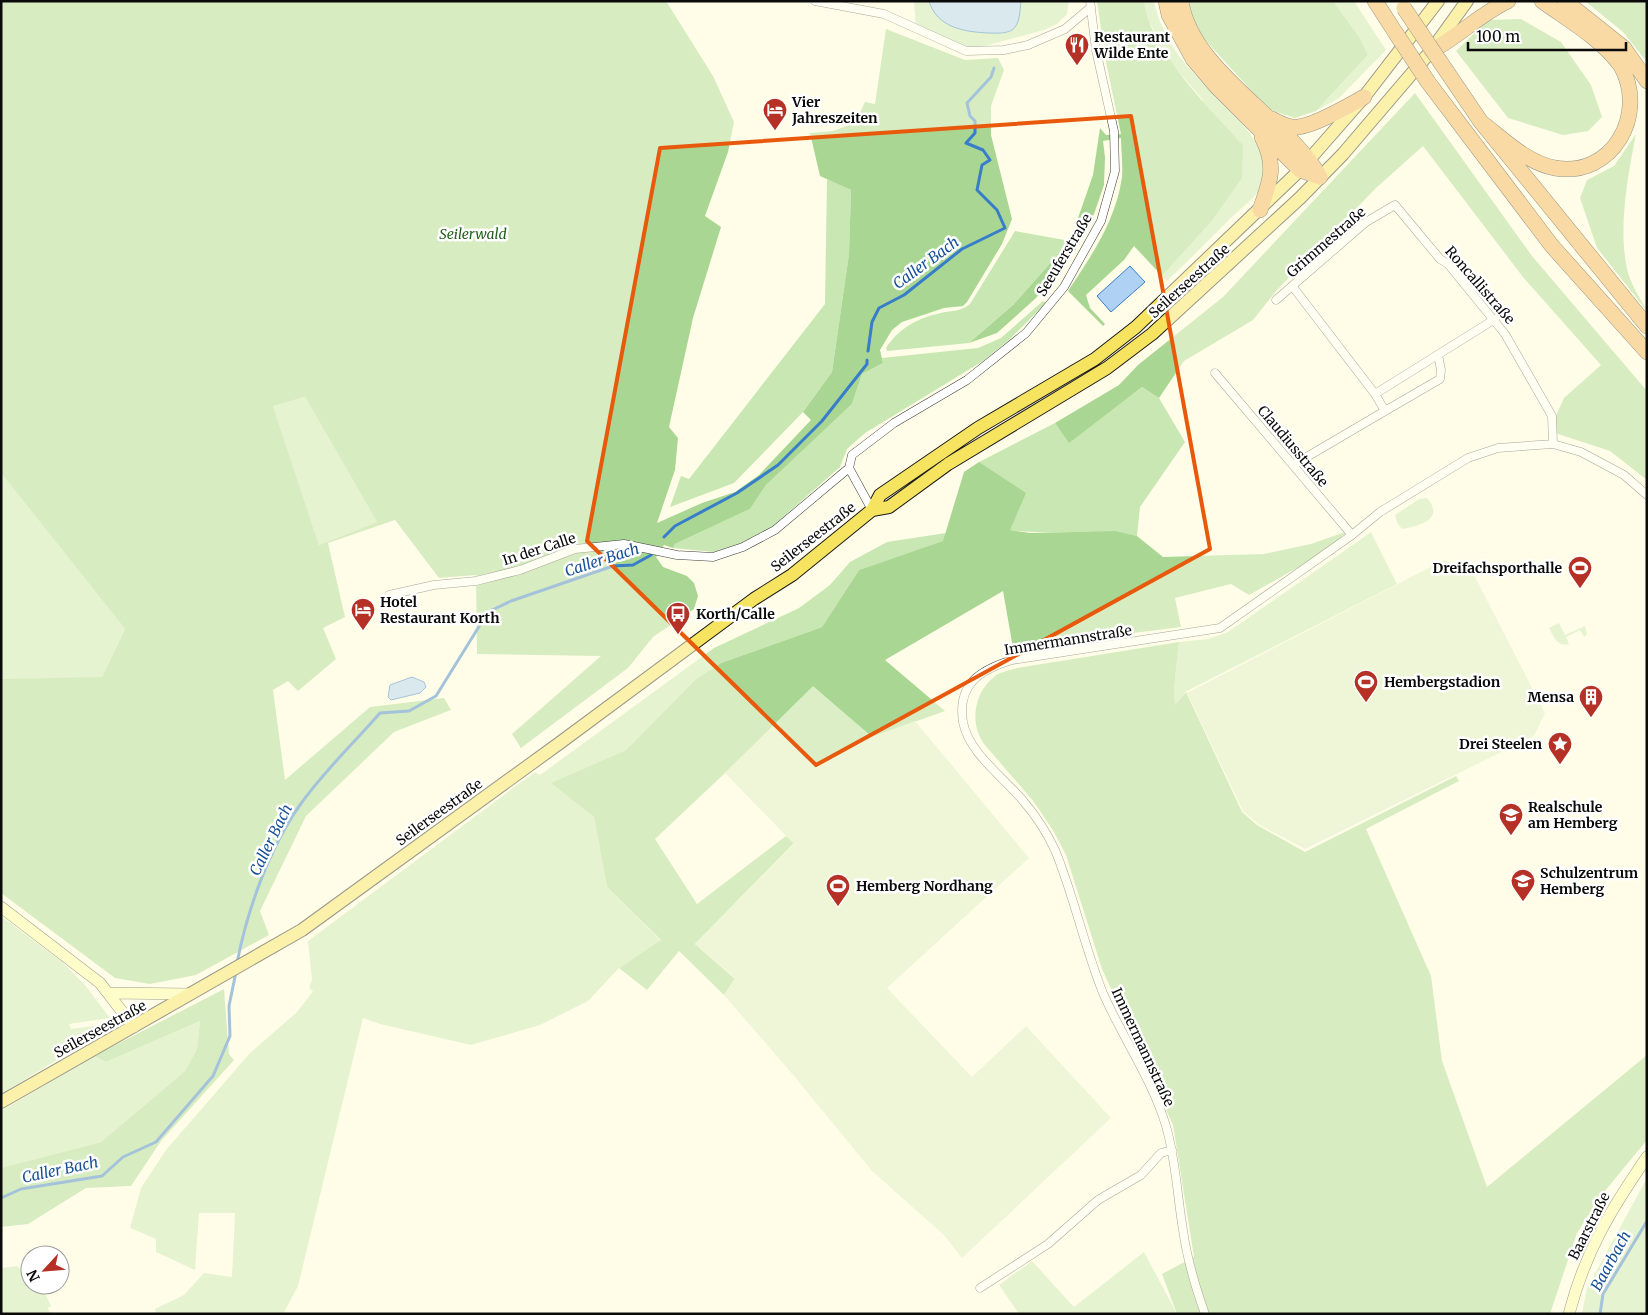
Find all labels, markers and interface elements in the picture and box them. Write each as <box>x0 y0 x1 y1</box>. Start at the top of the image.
scale bar <box>1468 20 1626 52</box>
text: 100 m <box>1476 27 1520 46</box>
place label: Restaurant Wilde Ente <box>1093 28 1171 62</box>
restaurant icon: Restaurant Wilde Ente <box>1064 32 1090 66</box>
place label: Vier Jahreszeiten <box>791 93 878 127</box>
hotel icon: Vier Jahreszeiten <box>762 97 788 131</box>
street label: Grimmestraße <box>1283 203 1369 281</box>
street label: Seeuferstraße <box>1032 210 1096 300</box>
park label: Seilerwald <box>439 225 507 243</box>
water label: Caller Bach <box>889 232 963 293</box>
street label: Seilerseestraße <box>1145 240 1233 322</box>
street label: Roncallistraße <box>1441 242 1519 328</box>
street label: Claudiusstraße <box>1254 402 1332 490</box>
street label: Seilerseestraße <box>767 498 859 576</box>
street label: In der Calle <box>500 529 578 569</box>
water label: Caller Bach <box>562 539 642 581</box>
sports icon: Dreifachsporthalle <box>1567 555 1593 589</box>
place label: Dreifachsporthalle <box>1433 559 1562 577</box>
place label: Hotel Restaurant Korth <box>380 593 500 627</box>
hotel icon: Hotel Restaurant Korth <box>350 597 376 631</box>
bus stop icon: Korth/Calle <box>665 601 691 635</box>
place label: Korth/Calle <box>696 605 775 623</box>
street label: Immermannstraße <box>1003 621 1133 659</box>
sports icon: Hembergstadion <box>1353 669 1379 703</box>
place label: Hembergstadion <box>1384 673 1501 691</box>
building icon: Mensa <box>1578 684 1604 718</box>
place label: Mensa <box>1528 688 1574 706</box>
place icon: Drei Steelen <box>1547 731 1573 765</box>
place label: Drei Steelen <box>1459 735 1542 753</box>
street label: Seilerseestraße <box>392 775 486 849</box>
place label: Realschule am Hemberg <box>1528 798 1618 832</box>
water label: Caller Bach <box>245 801 296 879</box>
school or university icon: Realschule am Hemberg <box>1498 802 1524 836</box>
place label: Schulzentrum Hemberg <box>1540 864 1638 898</box>
school or university icon: Schulzentrum Hemberg <box>1510 868 1536 902</box>
sports icon: Hemberg Nordhang <box>825 873 851 907</box>
place label: Hemberg Nordhang <box>856 877 993 895</box>
street label: Immermannstraße <box>1108 985 1178 1109</box>
street label: Seilerseestraße <box>51 996 149 1062</box>
water label: Caller Bach <box>20 1152 100 1187</box>
street label: Baarstraße <box>1564 1189 1614 1263</box>
water label: Baarbach <box>1586 1227 1635 1294</box>
north arrow <box>20 1245 70 1295</box>
text: N <box>23 1267 44 1285</box>

